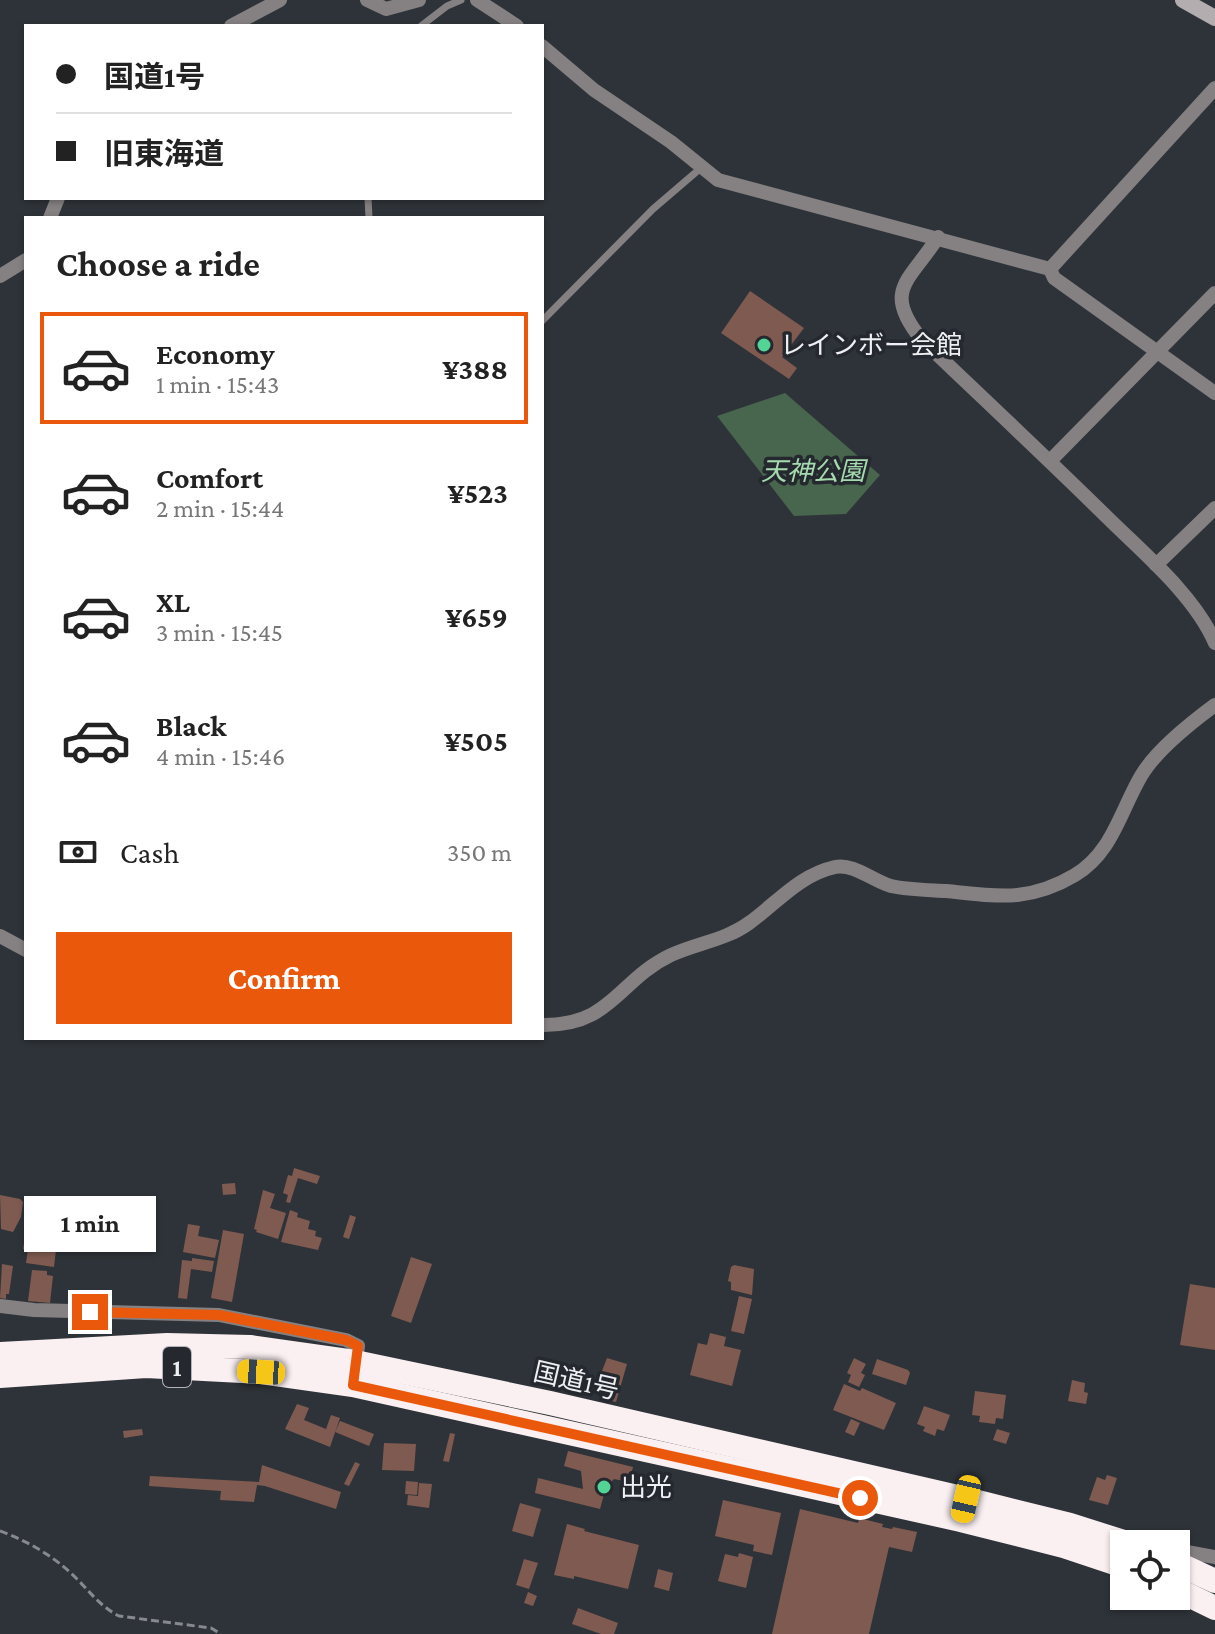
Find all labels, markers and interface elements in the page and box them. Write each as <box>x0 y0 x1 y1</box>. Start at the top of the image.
text: 国道1号 <box>104 60 205 93</box>
text: 旧東海道 <box>104 137 224 170</box>
text: Choose a ride <box>56 244 260 284</box>
place label: レインボー会館 <box>780 331 962 360</box>
icon: car <box>60 332 132 404</box>
marker: レインボー会館 <box>755 336 773 354</box>
text: Economy <box>156 337 275 370</box>
text: ¥388 <box>442 352 508 385</box>
text: 1 min · 15:43 <box>156 370 279 399</box>
icon: car <box>60 456 132 528</box>
park label: 天神公園 <box>761 457 869 486</box>
text: Comfort <box>156 461 263 494</box>
text: ¥523 <box>448 476 508 509</box>
text: 2 min · 15:44 <box>156 494 284 523</box>
icon: car <box>60 580 132 652</box>
text: XL <box>156 585 190 618</box>
text: ¥659 <box>445 600 508 633</box>
text: 3 min · 15:45 <box>156 618 283 647</box>
icon: car <box>60 704 132 776</box>
text: Black <box>156 709 227 742</box>
text: ¥505 <box>444 724 508 757</box>
text: 4 min · 15:46 <box>156 742 285 771</box>
icon: cash <box>56 830 100 874</box>
text: Cash <box>120 836 179 869</box>
text: 350 m <box>447 838 512 867</box>
button: Confirm <box>56 932 512 1024</box>
callout: 1 min <box>24 1196 156 1252</box>
text: 1 min <box>60 1209 120 1238</box>
route end <box>72 1294 108 1330</box>
road number: 1 <box>163 1347 191 1387</box>
street label: 国道1号 <box>531 1357 621 1405</box>
car <box>236 1359 286 1385</box>
place label: 出光 <box>620 1473 672 1502</box>
car <box>949 1473 983 1525</box>
marker: 出光 <box>595 1478 613 1496</box>
route start <box>842 1480 878 1516</box>
map controls <box>1110 1530 1190 1610</box>
button: locate <box>1110 1530 1190 1610</box>

